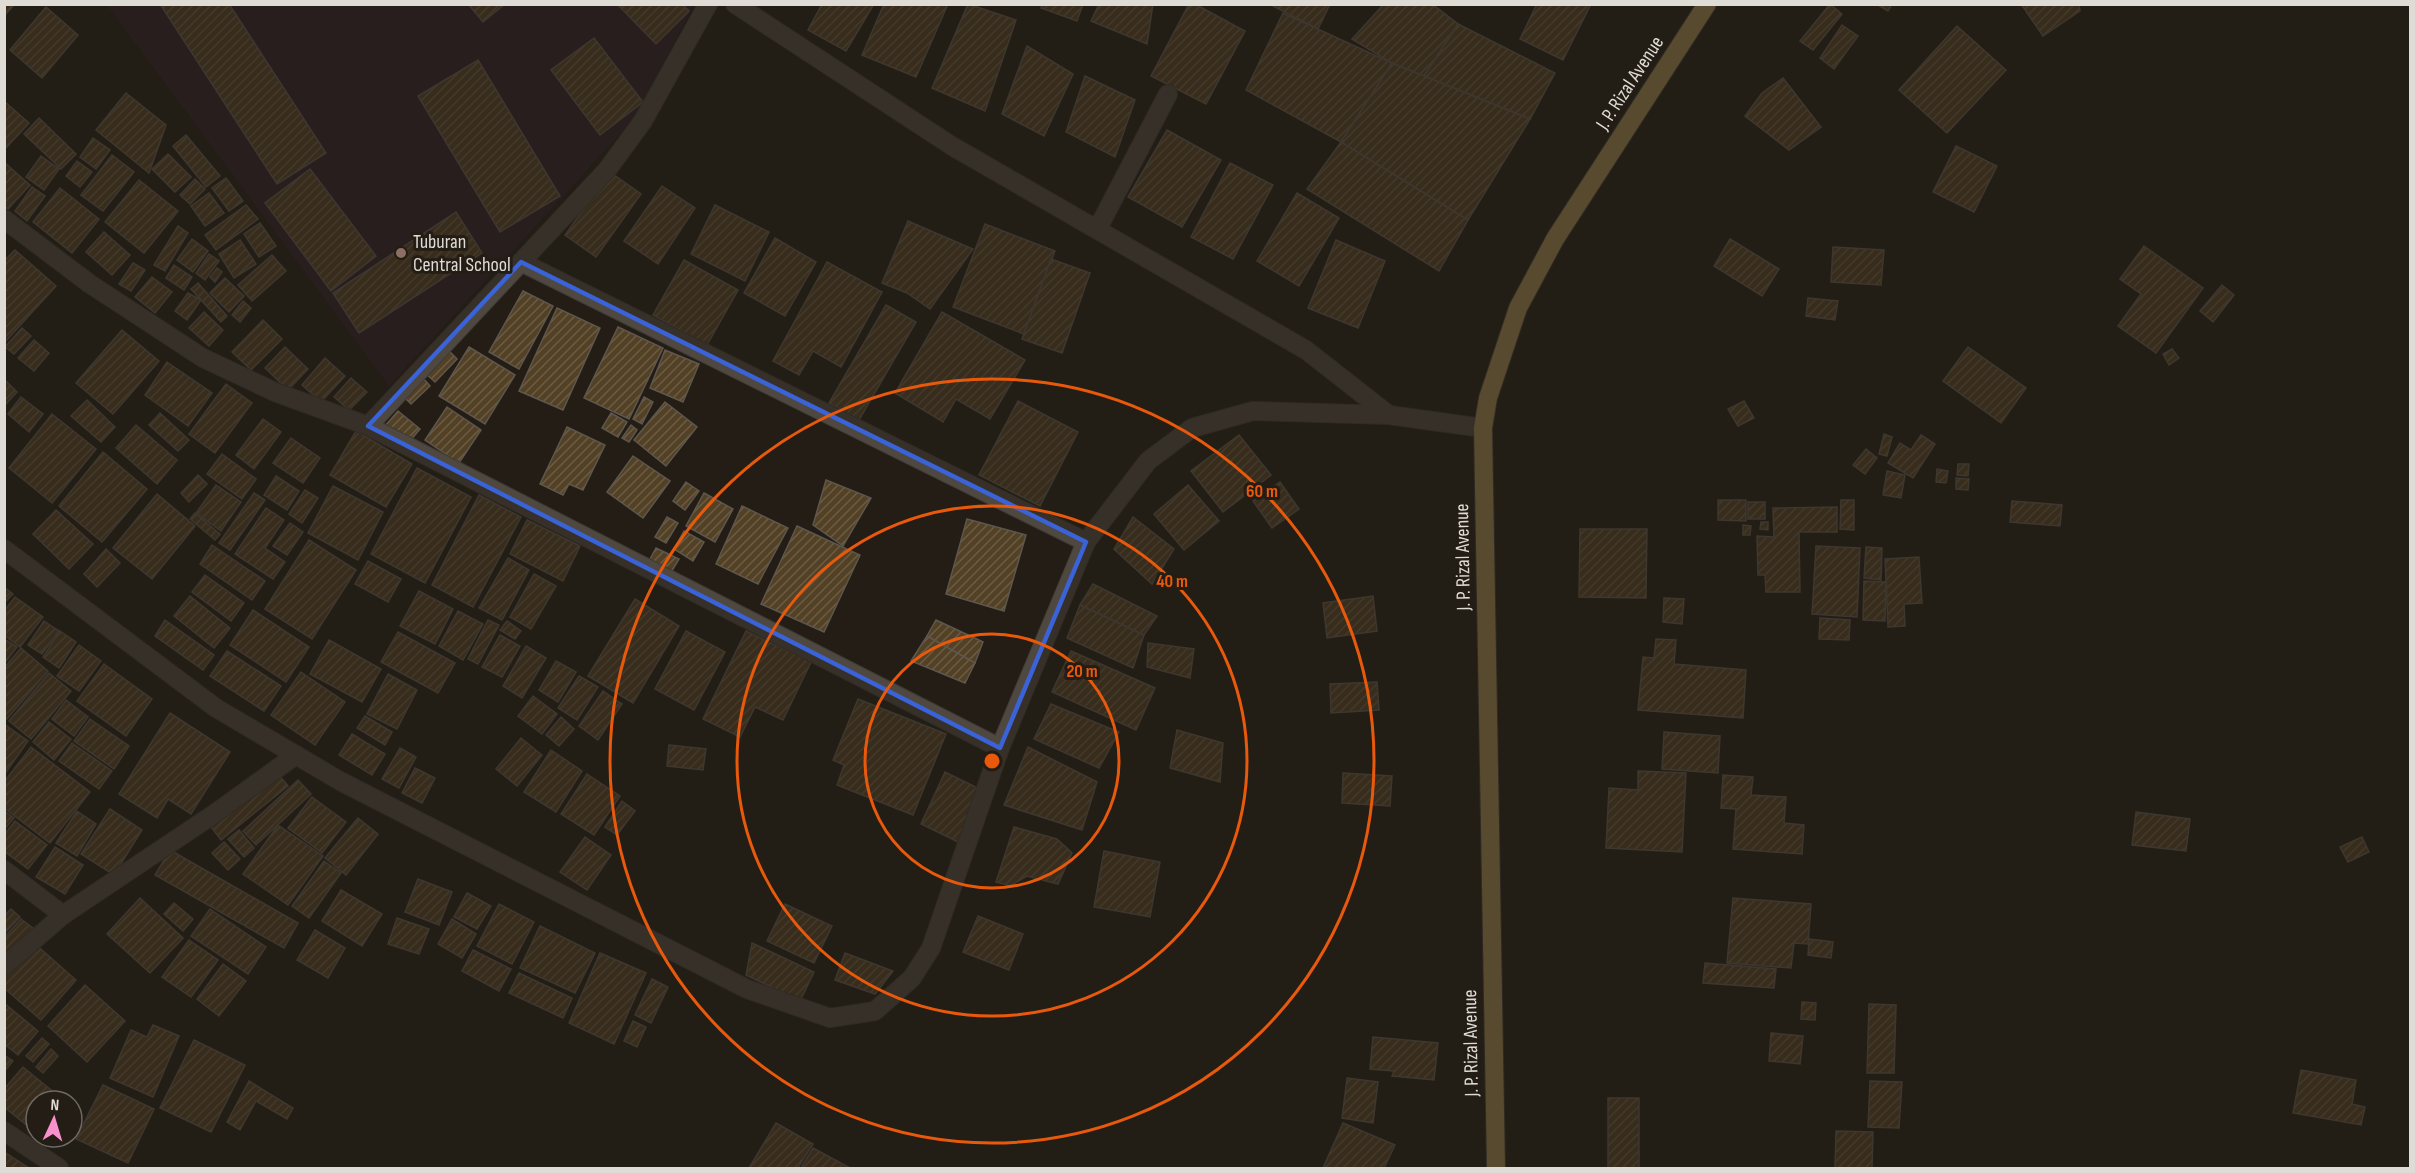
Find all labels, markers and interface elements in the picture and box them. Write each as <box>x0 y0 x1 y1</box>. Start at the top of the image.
street label: J. P. Rizal Avenue <box>1590 32 1669 135</box>
place label: Tuburan Central School <box>413 230 511 277</box>
marker: Tuburan Central School <box>394 246 408 260</box>
text: 60 m <box>1246 481 1278 502</box>
street label: J. P. Rizal Avenue <box>1450 503 1476 612</box>
text: 40 m <box>1156 571 1188 592</box>
text: 20 m <box>1066 661 1098 682</box>
centre of rings <box>982 751 1002 771</box>
street label: J. P. Rizal Avenue <box>1458 989 1484 1098</box>
north arrow <box>24 1089 84 1149</box>
text: N <box>50 1096 60 1115</box>

